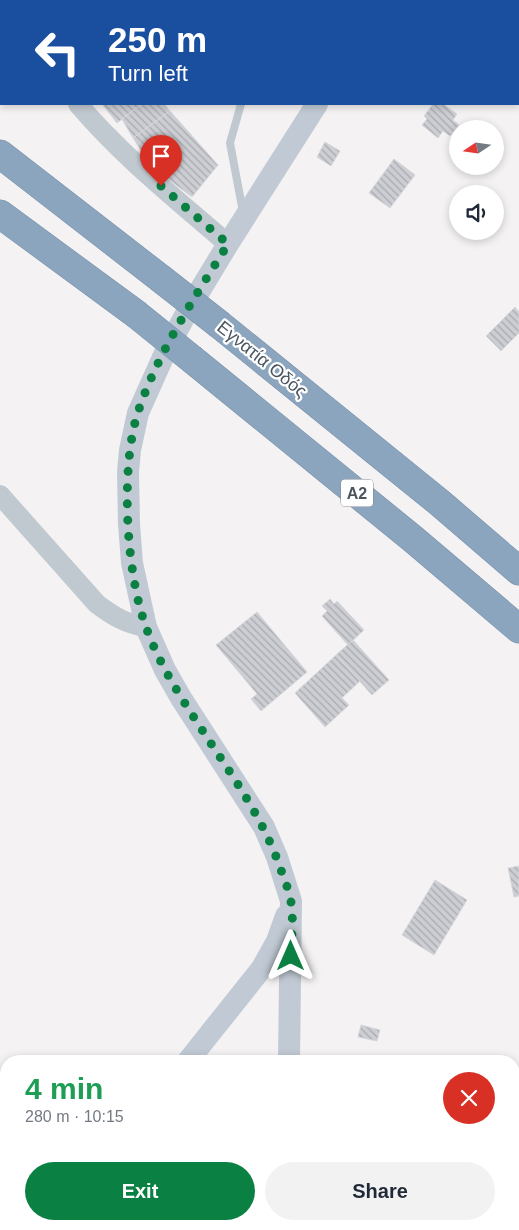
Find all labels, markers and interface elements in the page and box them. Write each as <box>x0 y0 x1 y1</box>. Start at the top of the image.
icon: left <box>25 20 90 85</box>
text: 250 m <box>108 20 207 59</box>
text: Turn left <box>108 61 188 86</box>
north arrow <box>449 120 504 175</box>
map controls <box>449 120 504 240</box>
pin <box>140 135 182 186</box>
icon: arrive <box>147 142 175 170</box>
button: sound <box>449 185 504 240</box>
street label: Εγνατία Οδός <box>213 317 311 401</box>
road number: Α2 <box>341 479 373 506</box>
position arrow <box>264 929 316 981</box>
text: 4 min <box>25 1072 103 1105</box>
button: close <box>443 1072 495 1124</box>
text: 280 m · 10:15 <box>25 1108 124 1125</box>
button: Exit <box>25 1162 255 1220</box>
button: Share <box>265 1162 495 1220</box>

